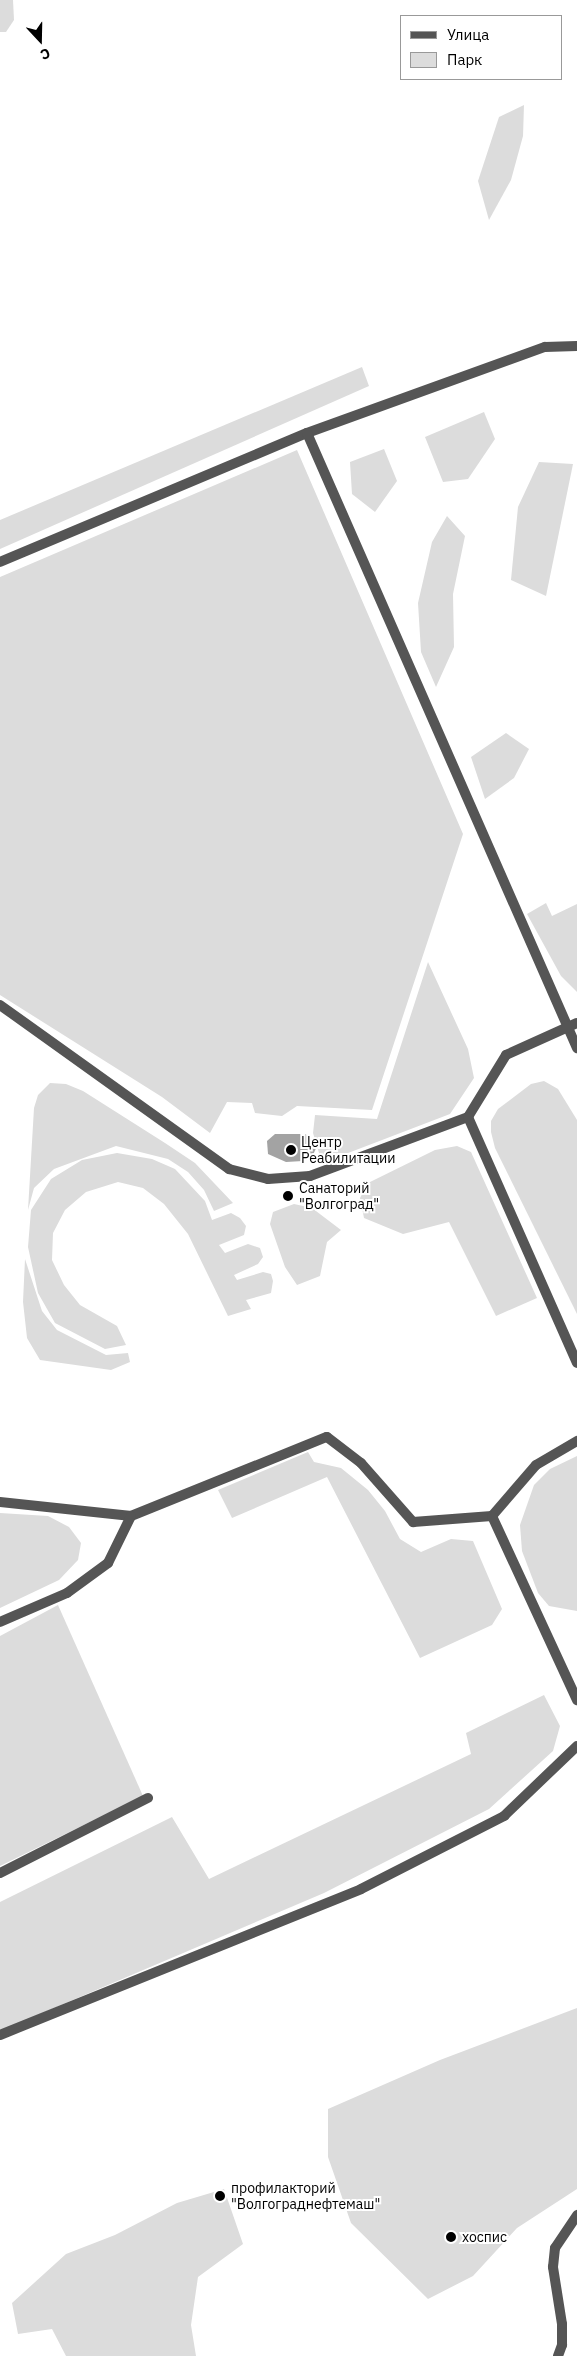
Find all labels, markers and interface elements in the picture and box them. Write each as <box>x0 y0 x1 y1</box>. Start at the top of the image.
north arrow <box>15 15 65 65</box>
legend <box>400 15 562 80</box>
text: Улица <box>447 25 489 44</box>
text: С <box>38 44 53 64</box>
text: Парк <box>447 50 482 69</box>
place label: Центр Реабилитации <box>301 1134 395 1166</box>
marker: Центр Реабилитации <box>285 1144 297 1156</box>
place label: Санаторий "Волгоград" <box>299 1180 379 1212</box>
marker: Санаторий "Волгоград" <box>281 1189 295 1203</box>
place label: профилакторий "Волгограднефтемаш" <box>231 2180 380 2212</box>
marker: профилакторий "Волгограднефтемаш" <box>213 2189 227 2203</box>
place label: хоспис <box>462 2229 507 2245</box>
marker: хоспис <box>444 2230 458 2244</box>

